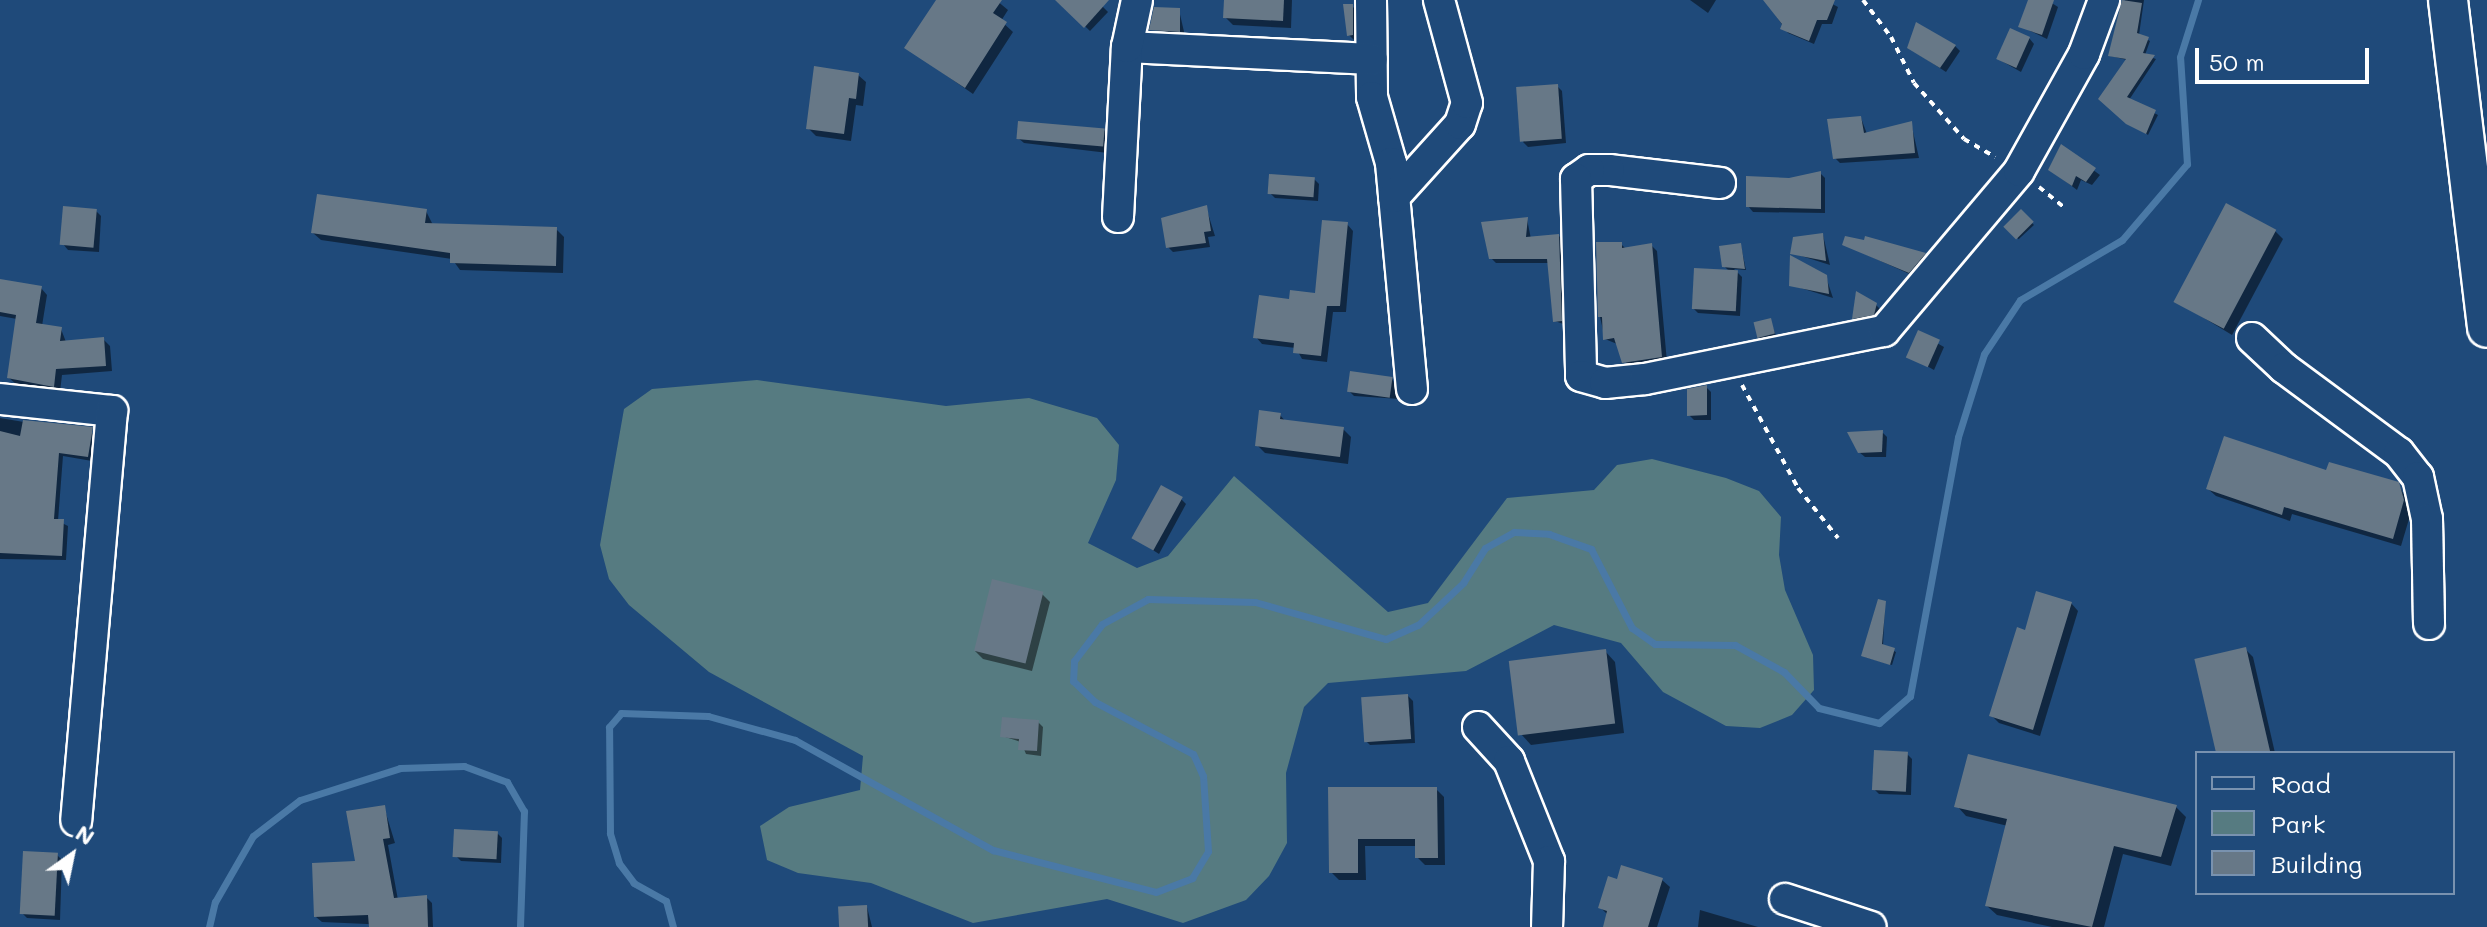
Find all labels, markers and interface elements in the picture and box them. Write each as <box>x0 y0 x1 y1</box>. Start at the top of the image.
scale bar <box>2199 32 2373 82</box>
text: 50 m <box>2209 46 2265 77</box>
legend <box>2195 751 2455 895</box>
text: Road <box>2271 768 2331 799</box>
text: Park <box>2271 808 2325 839</box>
north arrow <box>32 815 112 895</box>
text: N <box>70 818 100 851</box>
text: Building <box>2271 848 2362 879</box>

